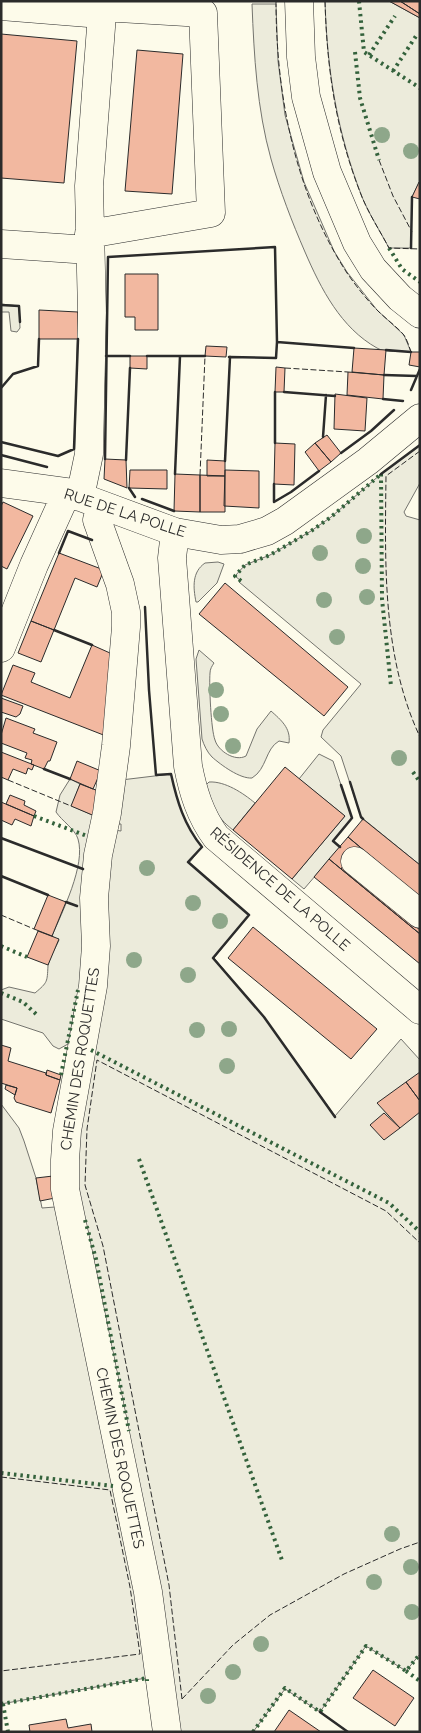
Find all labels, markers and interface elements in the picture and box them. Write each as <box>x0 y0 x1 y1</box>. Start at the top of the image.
street label: RUE DE LA POLLE <box>62 485 188 541</box>
street label: RÉSIDENCE DE LA POLLE <box>206 823 354 955</box>
street label: CHEMIN DES ROQUETTES <box>57 966 103 1152</box>
street label: CHEMIN DES ROQUETTES <box>92 1366 148 1550</box>

